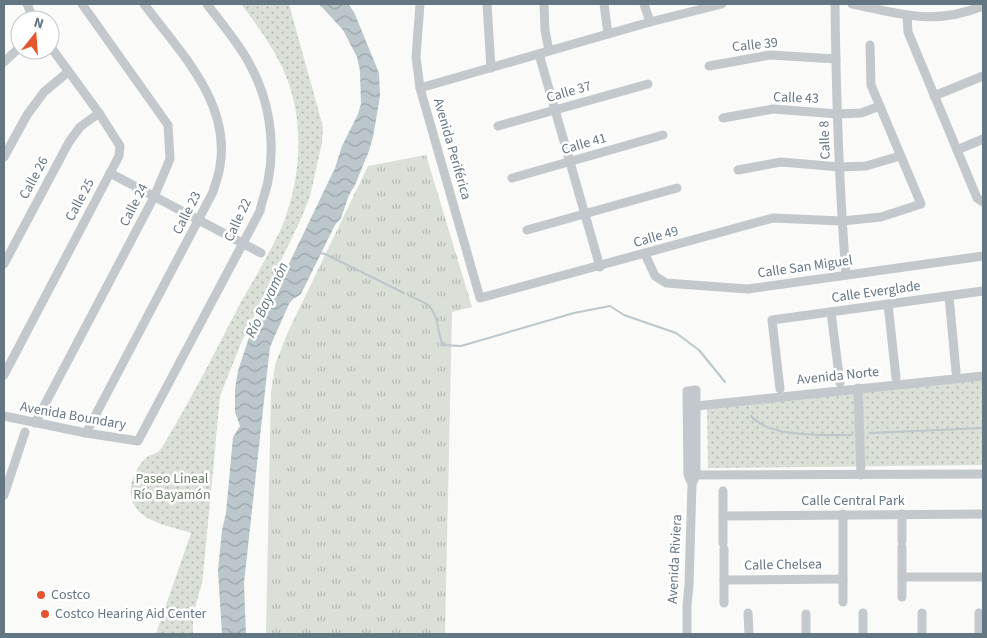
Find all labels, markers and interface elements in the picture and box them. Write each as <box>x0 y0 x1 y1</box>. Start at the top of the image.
north arrow <box>10 10 60 60</box>
text: N <box>31 13 46 34</box>
street label: Calle 39 <box>731 33 779 57</box>
street label: Calle 37 <box>544 76 594 108</box>
street label: Calle 43 <box>773 87 819 109</box>
street label: Avenida Periférica <box>428 96 476 202</box>
street label: Calle 8 <box>814 120 836 160</box>
street label: Calle 41 <box>559 128 609 160</box>
street label: Calle 26 <box>14 153 54 203</box>
street label: Calle 25 <box>60 175 100 225</box>
street label: Calle 24 <box>115 180 153 230</box>
street label: Calle 23 <box>168 188 206 238</box>
street label: Calle 22 <box>219 195 257 245</box>
street label: Calle 49 <box>631 221 681 253</box>
street label: Calle San Miguel <box>756 250 854 284</box>
water label: Río Bayamón <box>240 259 294 341</box>
street label: Calle Everglade <box>830 276 922 308</box>
street label: Avenida Norte <box>796 362 880 390</box>
street label: Avenida Boundary <box>18 397 128 435</box>
park label: Paseo Lineal Río Bayamón <box>133 469 211 505</box>
street label: Calle Central Park <box>801 491 905 511</box>
street label: Avenida Riviera <box>663 514 687 604</box>
street label: Calle Chelsea <box>744 554 822 576</box>
place label: Costco <box>51 585 90 605</box>
marker: Costco <box>35 589 47 601</box>
place label: Costco Hearing Aid Center <box>55 604 207 624</box>
marker: Costco Hearing Aid Center <box>39 608 51 620</box>

